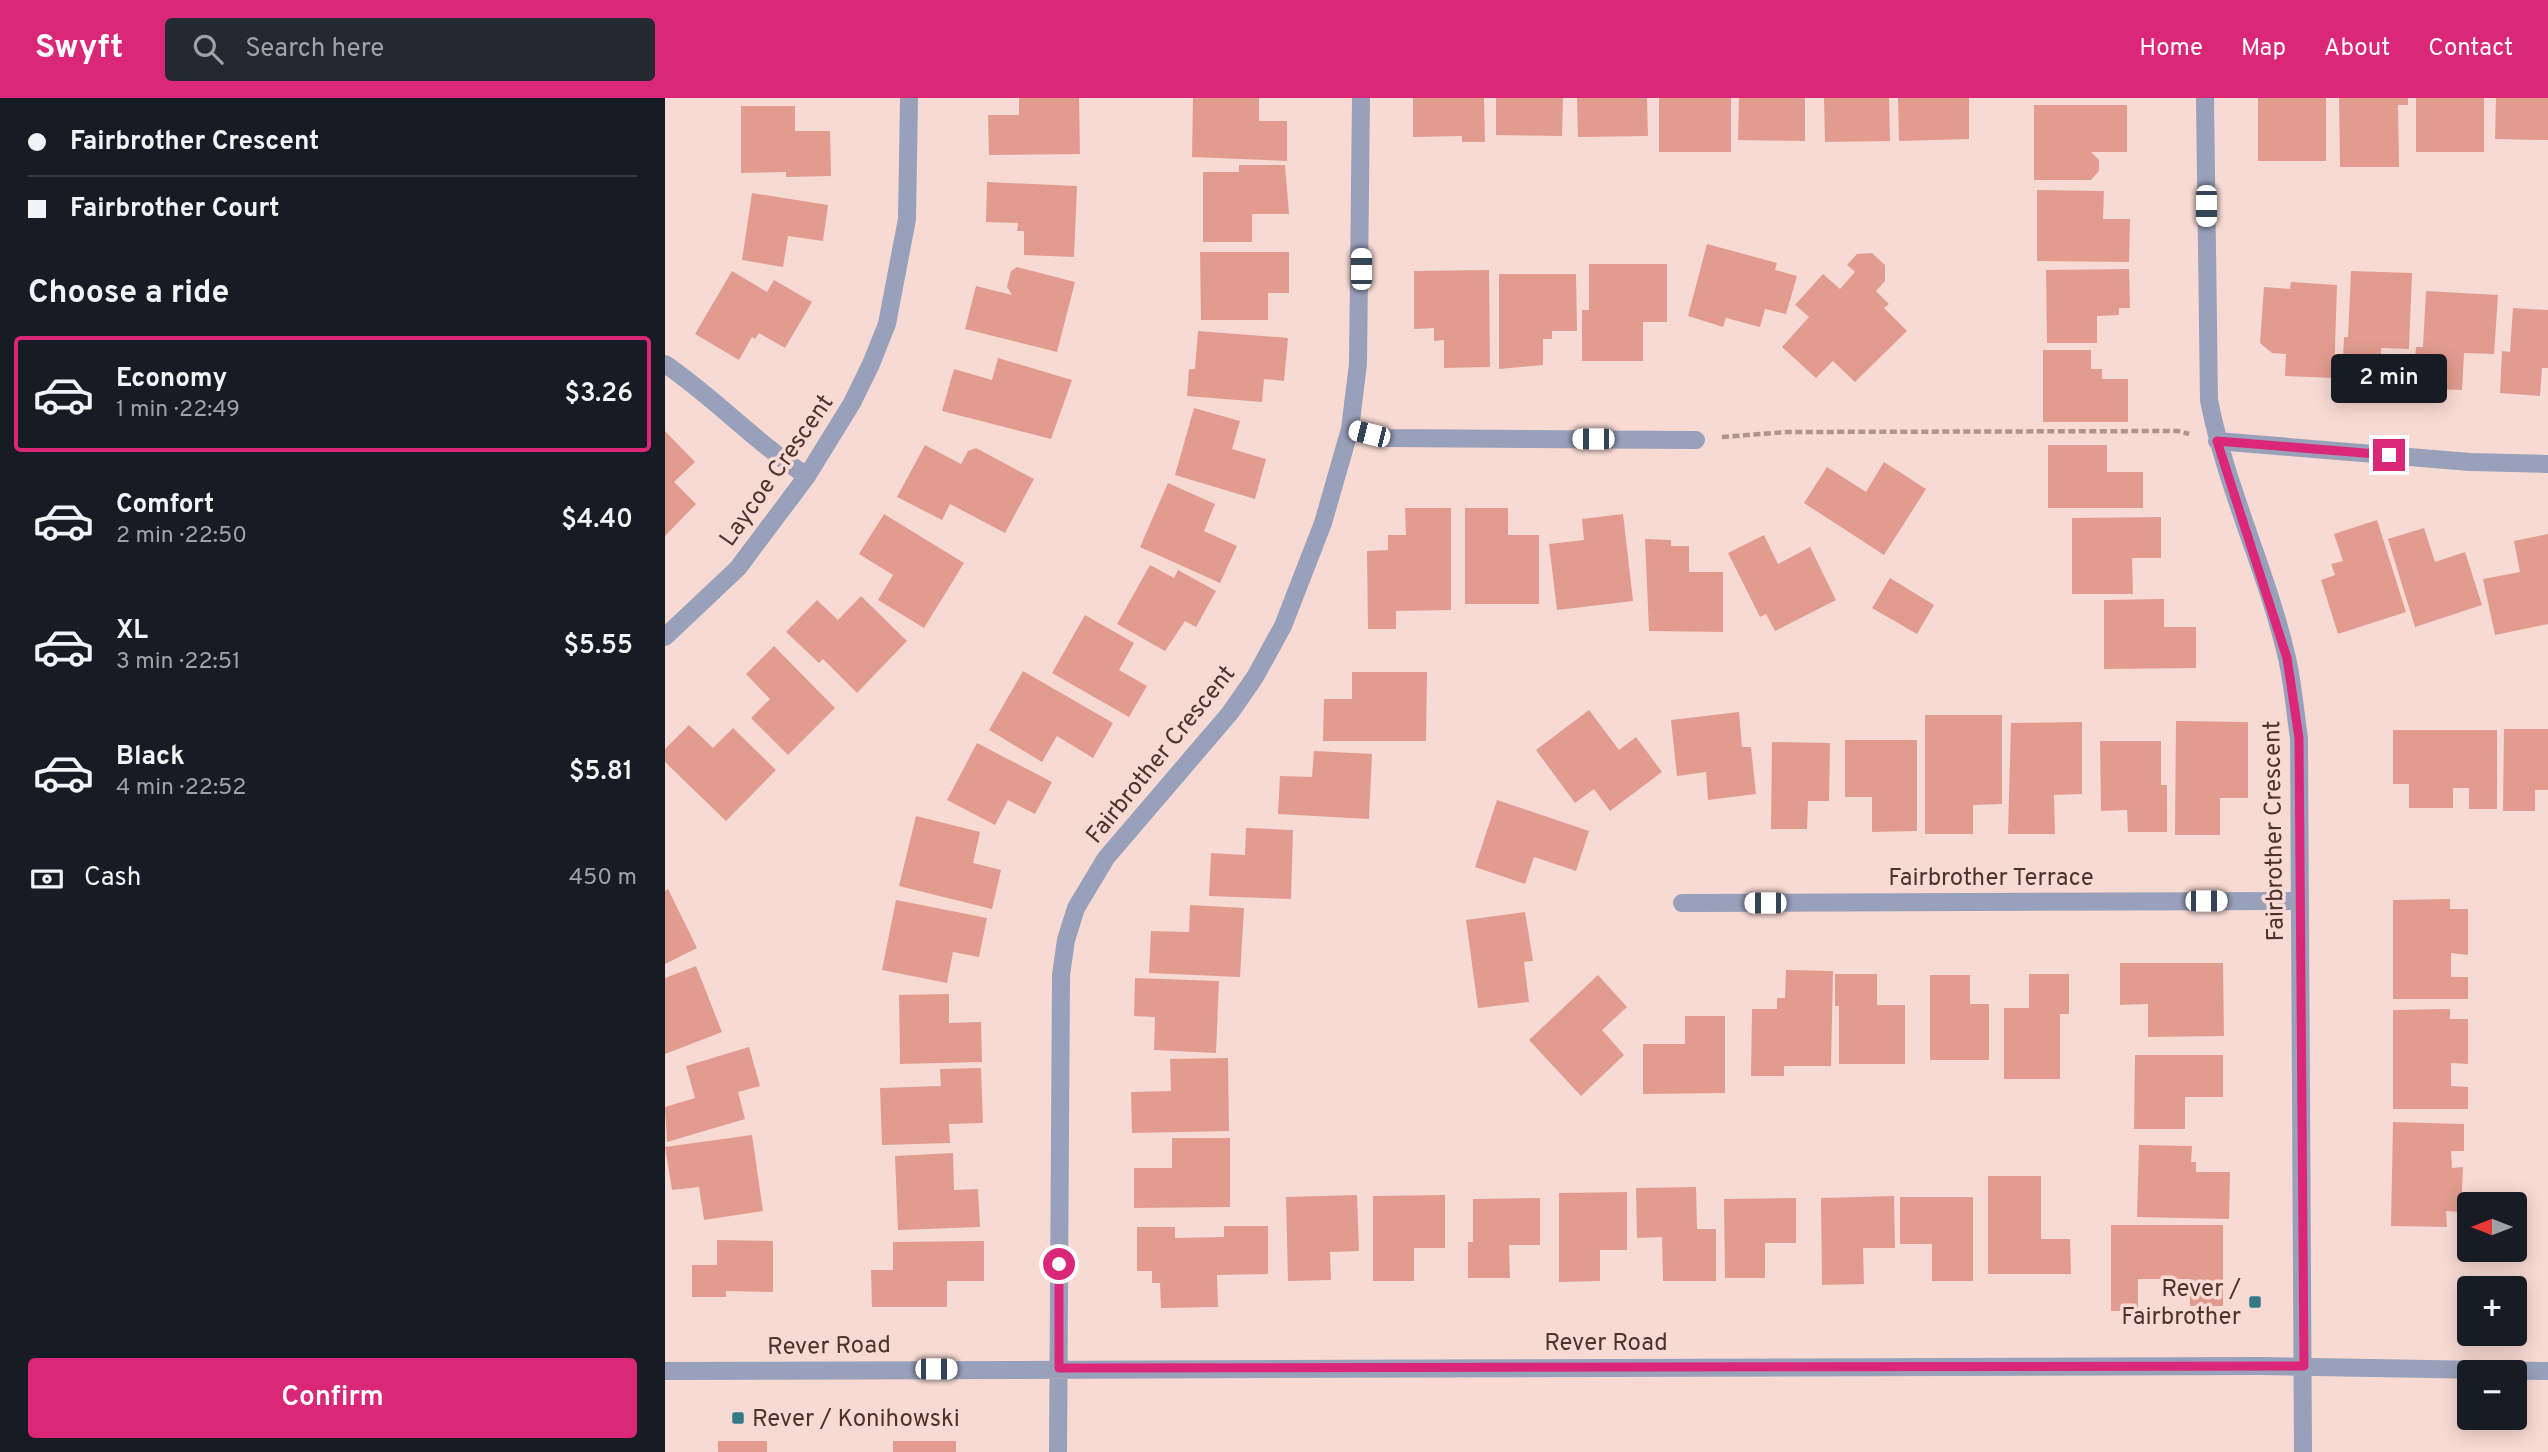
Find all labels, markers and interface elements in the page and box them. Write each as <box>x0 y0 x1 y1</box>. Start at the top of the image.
search box <box>165 18 655 81</box>
text: Swyft <box>35 28 123 70</box>
icon: search <box>189 30 227 68</box>
text: Search here <box>245 33 384 66</box>
text: Home <box>2139 34 2203 64</box>
text: Map <box>2241 34 2286 64</box>
text: About <box>2324 34 2390 64</box>
text: Contact <box>2428 34 2513 64</box>
text: Fairbrother Crescent <box>70 126 319 159</box>
car <box>2196 185 2217 227</box>
text: Fairbrother Court <box>70 193 280 226</box>
car <box>1351 248 1372 290</box>
text: Choose a ride <box>28 274 229 314</box>
callout: 2 min <box>2331 354 2447 402</box>
icon: car <box>32 363 95 426</box>
text: Economy <box>116 363 227 396</box>
text: 2 min <box>2359 364 2419 393</box>
text: $3.26 <box>564 378 633 411</box>
street label: Laycoe Crescent <box>714 389 841 553</box>
text: 1 min · 22:49 <box>116 396 240 425</box>
car <box>1347 419 1392 449</box>
car <box>1573 429 1615 450</box>
route end <box>2373 439 2405 471</box>
icon: car <box>32 489 95 552</box>
text: Comfort <box>116 489 214 522</box>
text: $4.40 <box>561 504 633 537</box>
text: 2 min · 22:50 <box>116 522 247 551</box>
icon: car <box>32 615 95 678</box>
text: XL <box>116 615 148 648</box>
text: $5.55 <box>563 630 633 663</box>
text: 3 min · 22:51 <box>116 648 241 677</box>
street label: Fairbrother Crescent <box>1080 660 1243 851</box>
street label: Fairbrother Crescent <box>2258 720 2292 942</box>
icon: car <box>32 741 95 804</box>
text: Black <box>116 741 185 774</box>
text: $5.81 <box>569 756 633 789</box>
text: 4 min · 22:52 <box>116 774 246 803</box>
icon: cash <box>28 860 66 898</box>
text: Cash <box>84 862 141 895</box>
text: 450 m <box>569 864 637 893</box>
street label: Fairbrother Terrace <box>1888 864 2094 894</box>
car <box>2186 891 2228 912</box>
car <box>1745 893 1787 914</box>
north arrow <box>2457 1192 2527 1262</box>
map controls <box>2457 1192 2527 1430</box>
route start <box>1043 1248 1075 1280</box>
place label: Rever / Fairbrother <box>2121 1275 2241 1333</box>
button: + <box>2457 1276 2527 1346</box>
marker: Rever / Fairbrother <box>2247 1294 2263 1310</box>
street label: Rever Road <box>1544 1329 1668 1359</box>
street label: Rever Road <box>767 1331 891 1363</box>
button: Confirm <box>28 1358 637 1438</box>
car <box>916 1359 958 1380</box>
button: − <box>2457 1360 2527 1430</box>
place label: Rever / Konihowski <box>752 1405 960 1435</box>
marker: Rever / Konihowski <box>730 1410 746 1426</box>

